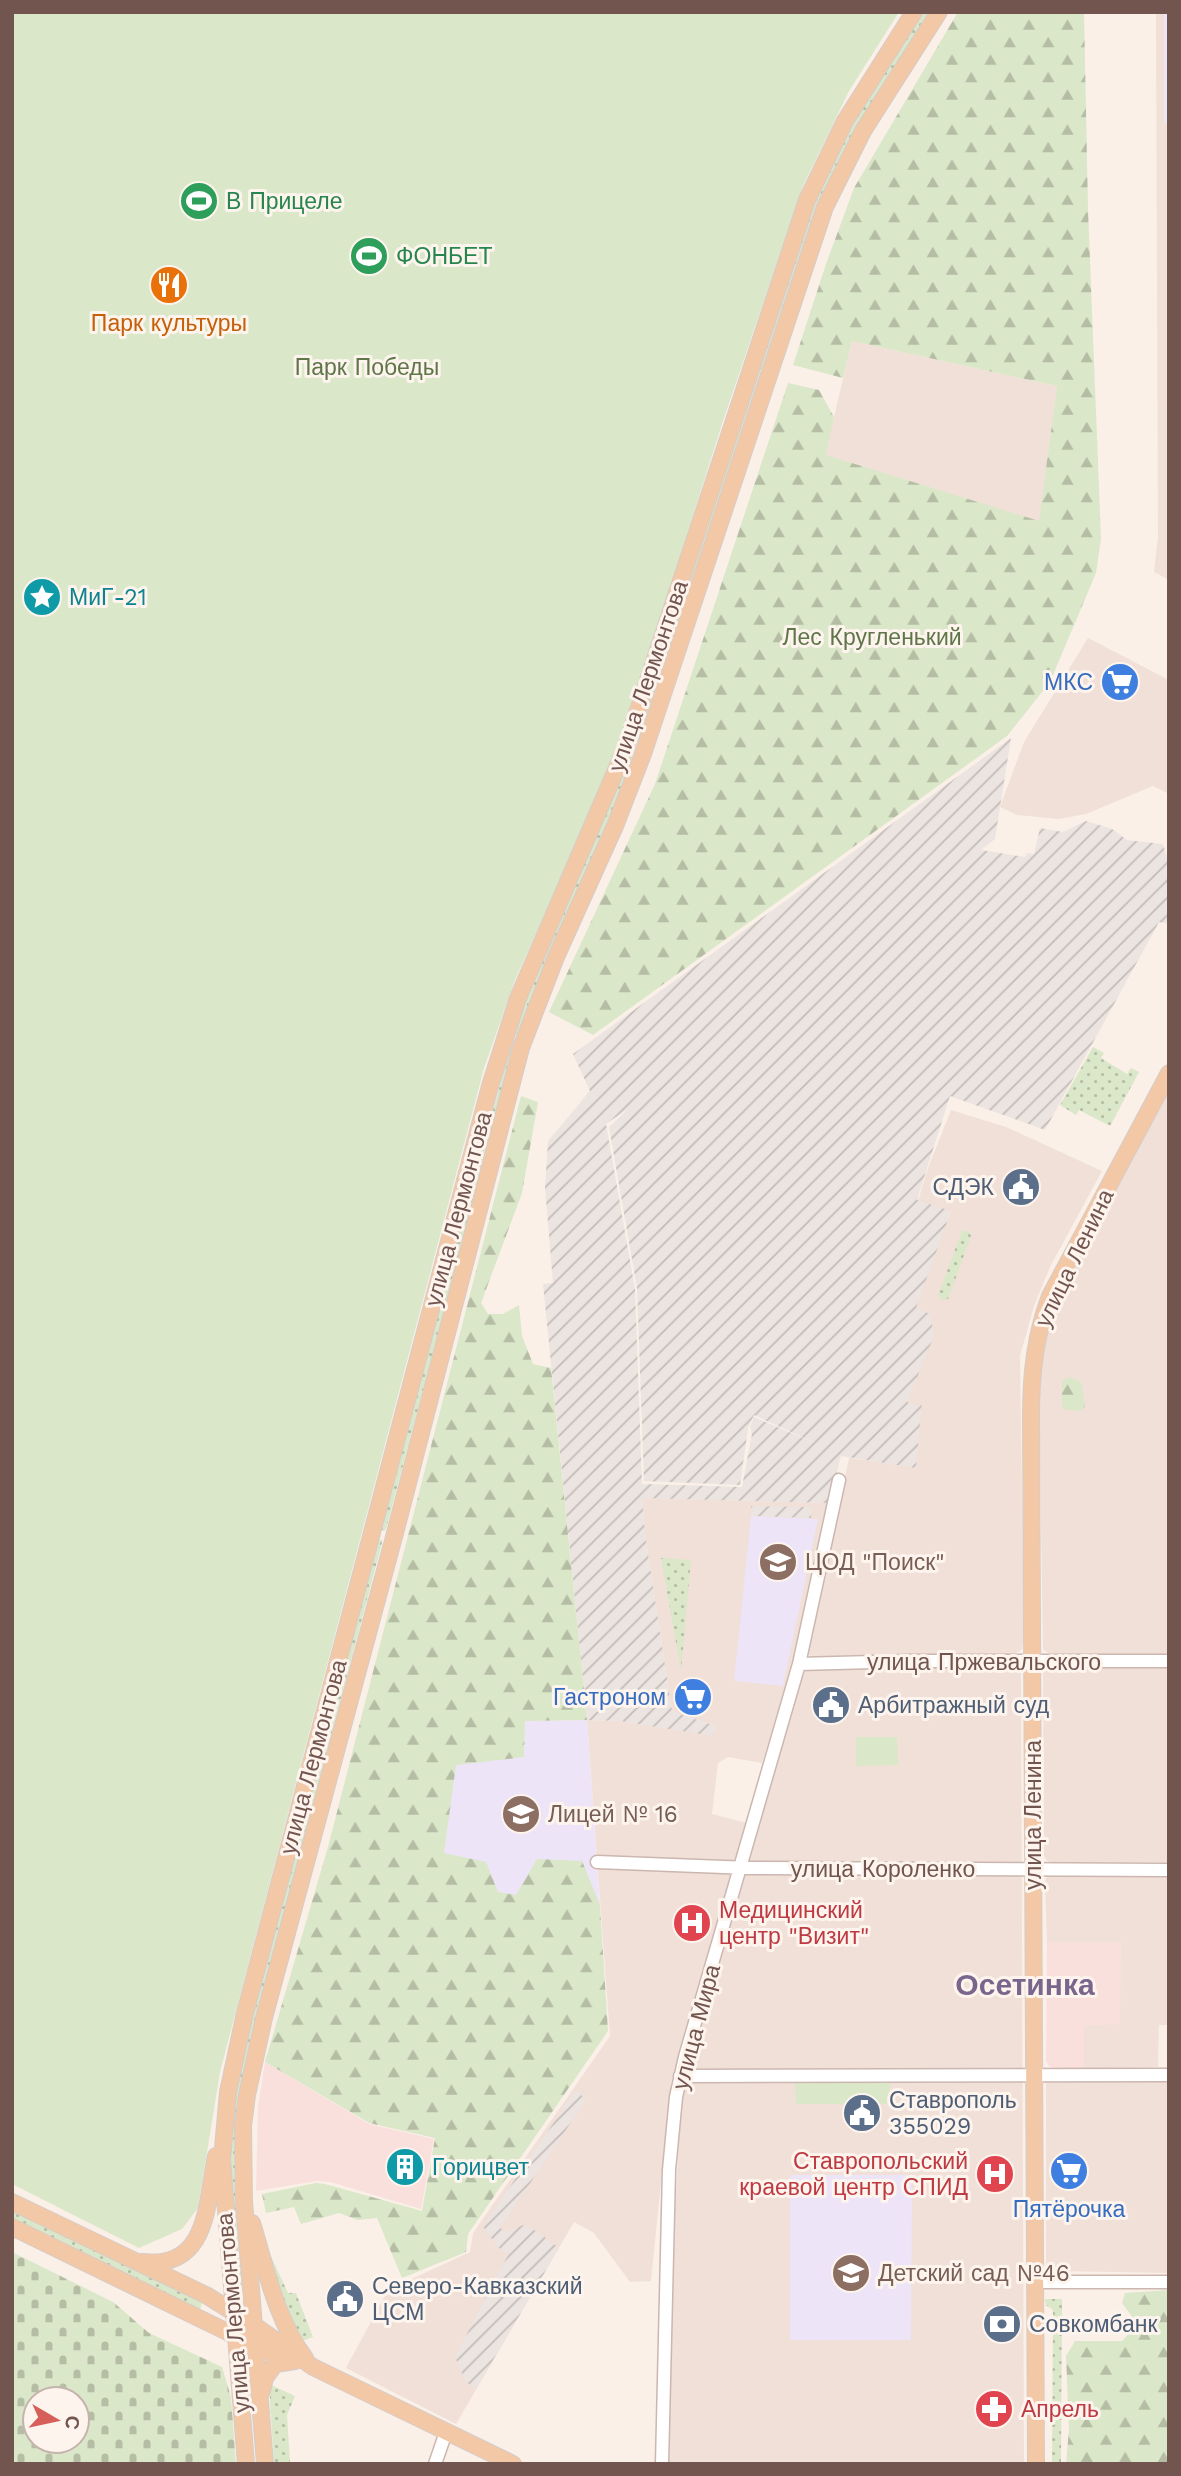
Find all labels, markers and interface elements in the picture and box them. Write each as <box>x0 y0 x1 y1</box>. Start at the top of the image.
sports icon: В Прицеле <box>178 180 220 222</box>
place label: В Прицеле <box>226 188 343 215</box>
sports icon: ФОНБЕТ <box>348 235 390 277</box>
place label: ФОНБЕТ <box>396 243 492 270</box>
restaurant icon: Парк культуры <box>148 264 190 306</box>
place label: Парк культуры <box>91 310 247 337</box>
park label: Парк Победы <box>295 354 439 381</box>
place icon: МиГ-21 <box>21 576 63 618</box>
street label: улица Лермонтова <box>603 577 694 776</box>
place label: МиГ-21 <box>69 584 147 611</box>
park label: Лес Кругленький <box>782 624 962 651</box>
supermarket icon: МКС <box>1099 661 1141 703</box>
place label: МКС <box>1044 669 1093 696</box>
street label: улица Лермонтова <box>419 1108 498 1310</box>
public building icon: СДЭК <box>1000 1166 1042 1208</box>
place label: СДЭК <box>932 1174 995 1201</box>
street label: улица Ленина <box>1029 1185 1120 1332</box>
school or university icon: ЦОД "Поиск" <box>757 1541 799 1583</box>
place label: ЦОД "Поиск" <box>805 1549 945 1576</box>
street label: улица Пржевальского <box>867 1649 1101 1676</box>
street label: улица Лермонтова <box>274 1656 353 1858</box>
supermarket icon: Гастроном <box>672 1676 714 1718</box>
place label: Гастроном <box>553 1684 666 1711</box>
public building icon: Арбитражный суд <box>810 1684 852 1726</box>
place label: Арбитражный суд <box>858 1692 1050 1719</box>
street label: улица Ленина <box>1020 1740 1047 1890</box>
school or university icon: Лицей № 16 <box>500 1793 542 1835</box>
place label: Лицей № 16 <box>548 1801 678 1828</box>
street label: улица Короленко <box>791 1856 975 1883</box>
place label: Медицинский центр "Визит" <box>719 1897 869 1950</box>
hospital icon: Медицинский центр "Визит" <box>671 1902 713 1944</box>
street label: улица Мира <box>667 1961 726 2093</box>
district label: Осетинка <box>955 1967 1095 2002</box>
place label: Ставрополь 355029 <box>889 2087 1017 2140</box>
public building icon: Ставрополь 355029 <box>841 2092 883 2134</box>
building icon: Горицвет <box>384 2146 426 2188</box>
place label: Ставропольский краевой центр СПИД <box>739 2148 968 2201</box>
supermarket icon: Пятёрочка <box>1048 2150 1090 2192</box>
hospital icon: Ставропольский краевой центр СПИД <box>974 2153 1016 2195</box>
place label: Горицвет <box>432 2154 530 2181</box>
place label: Пятёрочка <box>1013 2196 1126 2223</box>
street label: улица Лермонтова <box>211 2212 256 2414</box>
school or university icon: Детский сад №46 <box>830 2252 872 2294</box>
place label: Детский сад №46 <box>878 2260 1070 2287</box>
place label: Северо-Кавказский ЦСМ <box>372 2273 583 2326</box>
public building icon: Северо-Кавказский ЦСМ <box>324 2278 366 2320</box>
bank icon: Совкомбанк <box>981 2303 1023 2345</box>
place label: Совкомбанк <box>1029 2311 1158 2338</box>
north arrow <box>21 2385 91 2455</box>
pharmacy icon: Апрель <box>973 2388 1015 2430</box>
place label: Апрель <box>1021 2396 1099 2423</box>
text: С <box>60 2414 85 2431</box>

